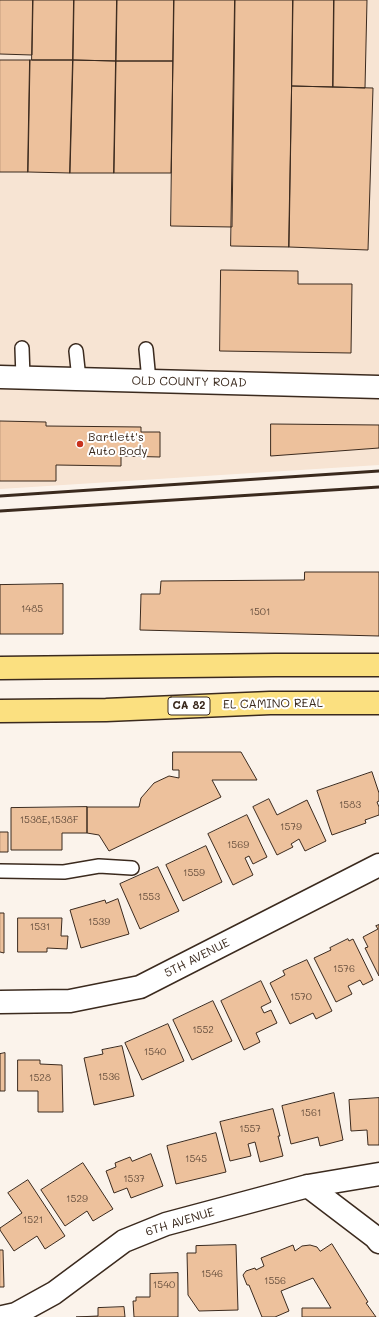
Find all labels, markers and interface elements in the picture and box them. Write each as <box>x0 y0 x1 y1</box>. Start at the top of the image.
street label: OLD COUNTY ROAD <box>131 374 247 390</box>
place label: Bartlett's Auto Body <box>88 430 148 458</box>
marker: Bartlett's Auto Body <box>75 439 85 449</box>
house number: 1485 <box>21 603 43 615</box>
house number: 1501 <box>250 606 270 618</box>
street label: EL CAMINO REAL <box>223 696 323 712</box>
road number: CA 82 <box>168 697 210 715</box>
house number: 1583 <box>339 799 361 811</box>
house number: 1538E,1538F <box>20 814 78 826</box>
house number: 1579 <box>280 821 302 833</box>
house number: 1569 <box>227 839 249 851</box>
house number: 1559 <box>183 867 205 879</box>
house number: 1553 <box>138 891 160 903</box>
house number: 1539 <box>88 916 110 928</box>
house number: 1531 <box>30 921 50 933</box>
street label: 5TH AVENUE <box>162 935 232 981</box>
house number: 1576 <box>333 963 355 975</box>
house number: 1570 <box>290 991 312 1003</box>
house number: 1552 <box>192 1024 214 1036</box>
house number: 1540 <box>144 1046 166 1058</box>
house number: 1536 <box>98 1071 120 1083</box>
house number: 1528 <box>29 1072 51 1084</box>
house number: 1561 <box>301 1107 321 1119</box>
house number: 1557 <box>239 1123 261 1135</box>
house number: 1545 <box>185 1153 207 1165</box>
house number: 1537 <box>123 1173 145 1185</box>
house number: 1529 <box>66 1193 88 1205</box>
street label: 6TH AVENUE <box>144 1205 216 1239</box>
house number: 1521 <box>23 1214 43 1226</box>
house number: 1546 <box>201 1268 223 1280</box>
house number: 1556 <box>264 1275 286 1287</box>
house number: 1540 <box>153 1279 175 1291</box>

